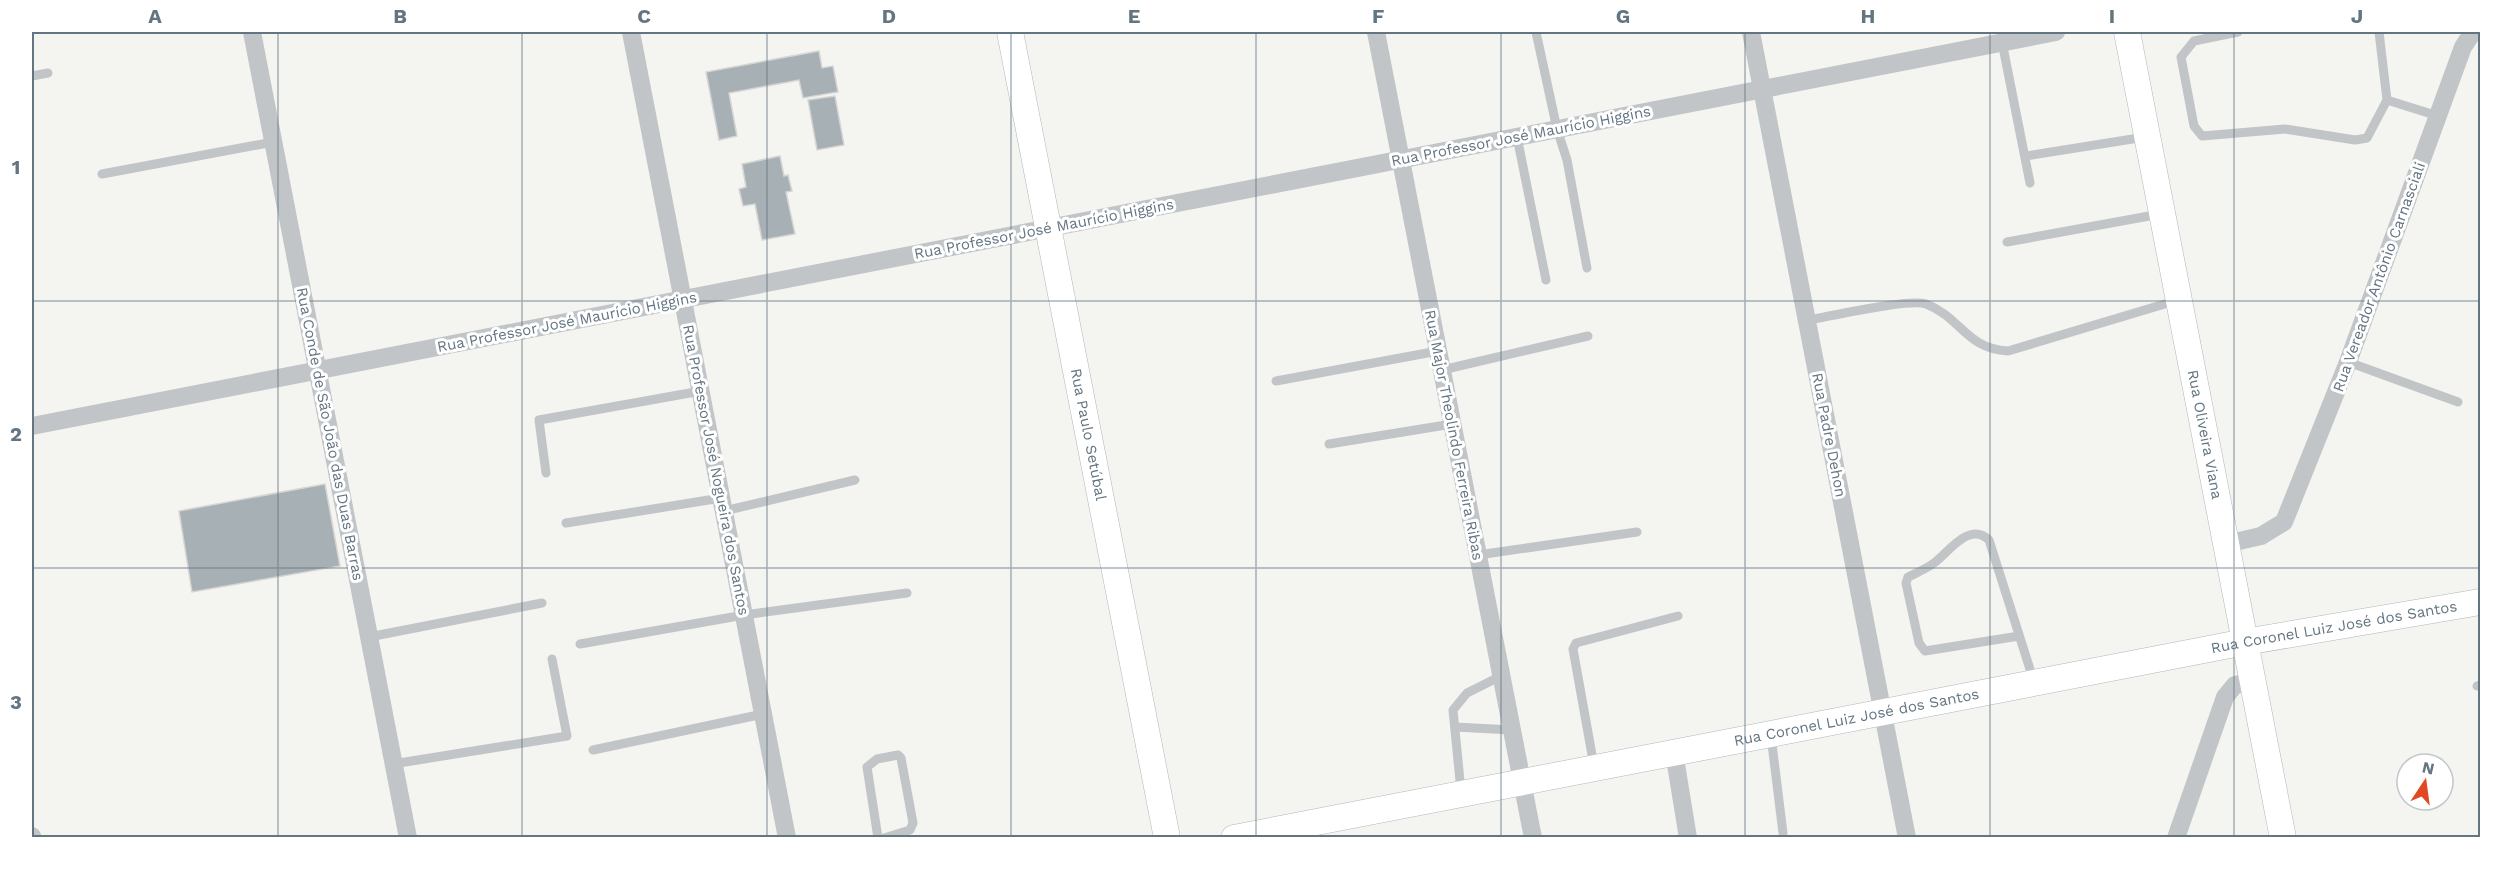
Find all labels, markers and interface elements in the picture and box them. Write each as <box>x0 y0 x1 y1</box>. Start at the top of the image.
text: A <box>148 4 162 28</box>
text: B <box>393 4 407 28</box>
text: C <box>637 4 651 28</box>
text: D <box>882 4 896 28</box>
text: E <box>1128 4 1140 28</box>
text: F <box>1372 4 1384 28</box>
text: G <box>1616 4 1630 28</box>
text: H <box>1861 4 1875 28</box>
text: I <box>2109 4 2115 28</box>
text: J <box>2351 4 2363 28</box>
street label: Rua Professor José Maurício Higgins <box>1390 102 1652 170</box>
text: 1 <box>12 155 20 179</box>
street label: Rua Vereador Antônio Carnasciali <box>2329 160 2429 394</box>
street label: Rua Professor José Maurício Higgins <box>913 195 1175 263</box>
street label: Rua Conde de São João das Duas Barras <box>293 286 367 582</box>
street label: Rua Professor José Maurício Higgins <box>436 288 698 356</box>
street label: Rua Major Theolindo Ferreira Ribas <box>1421 308 1487 562</box>
street label: Rua Professor José Nogueira dos Santos <box>679 323 753 617</box>
street label: Rua Paulo Setúbal <box>1067 367 1110 502</box>
street label: Rua Oliveira Viana <box>2184 368 2226 501</box>
street label: Rua Padre Dehon <box>1808 371 1850 499</box>
text: 2 <box>10 422 22 446</box>
street label: Rua Coronel Luiz José dos Santos <box>2209 597 2458 657</box>
street label: Rua Coronel Luiz José dos Santos <box>1732 685 1981 750</box>
text: 3 <box>10 690 22 714</box>
north arrow <box>2395 752 2455 812</box>
text: N <box>2420 757 2436 778</box>

